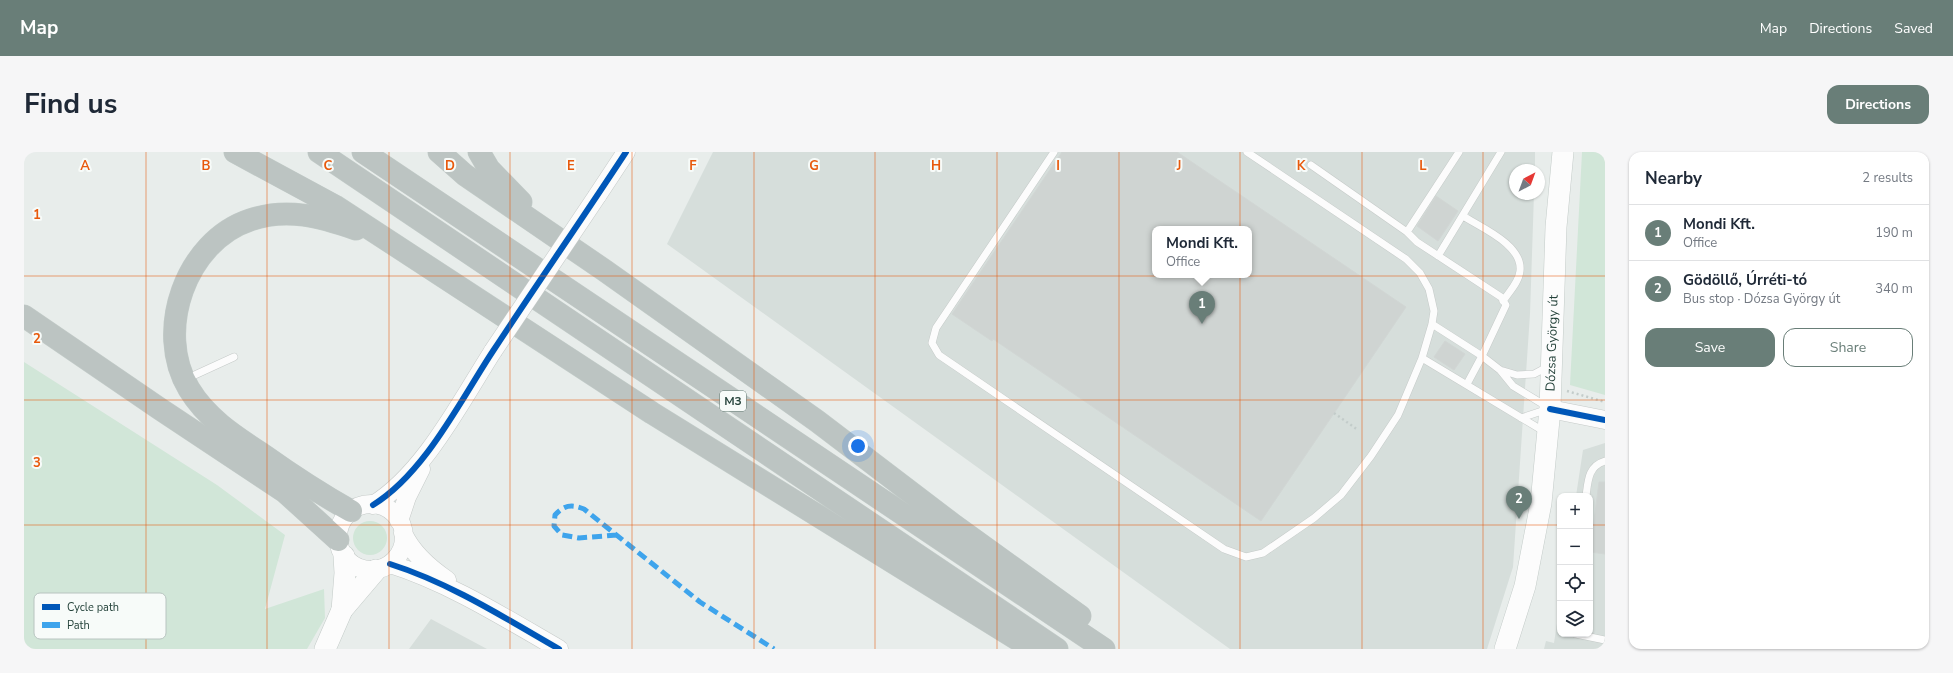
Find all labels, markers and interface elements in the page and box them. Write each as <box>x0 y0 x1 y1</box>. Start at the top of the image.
text: Map <box>20 15 58 41</box>
text: Map <box>1760 19 1787 38</box>
text: Directions <box>1809 19 1872 38</box>
text: Saved <box>1894 19 1933 38</box>
text: Find us <box>24 85 118 123</box>
button: Directions <box>1827 85 1929 124</box>
text: A <box>80 157 90 175</box>
text: B <box>202 157 211 175</box>
text: C <box>324 157 333 175</box>
text: D <box>445 157 455 175</box>
text: E <box>567 157 575 175</box>
text: F <box>689 157 697 175</box>
text: G <box>809 157 819 175</box>
text: H <box>931 157 941 175</box>
text: I <box>1056 157 1060 175</box>
text: J <box>1176 157 1181 175</box>
text: K <box>1297 157 1306 175</box>
text: L <box>1419 157 1427 175</box>
north arrow <box>1509 164 1545 200</box>
text: Nearby <box>1645 167 1702 190</box>
text: 2 results <box>1862 169 1913 187</box>
text: 1 <box>33 206 41 224</box>
text: Mondi Kft. <box>1683 214 1755 234</box>
text: 1 <box>1654 224 1662 242</box>
text: 190 m <box>1875 224 1913 242</box>
popup <box>1152 226 1252 278</box>
text: Mondi Kft. <box>1166 233 1238 253</box>
text: Office <box>1683 234 1717 252</box>
text: Office <box>1166 253 1200 271</box>
text: Gödöllő, Úrréti-tó <box>1683 270 1807 290</box>
text: 2 <box>1654 280 1662 298</box>
text: 340 m <box>1875 280 1913 298</box>
text: Bus stop · Dózsa György út <box>1683 290 1840 308</box>
pin: 1 <box>1189 291 1215 324</box>
street label: Dózsa György út <box>1542 294 1563 392</box>
button: Save <box>1645 328 1775 367</box>
button: Share <box>1783 328 1913 367</box>
text: 2 <box>33 330 41 348</box>
road number: M3 <box>720 391 746 411</box>
your location <box>848 436 868 456</box>
text: 3 <box>33 454 41 472</box>
pin: 2 <box>1506 486 1532 519</box>
map controls <box>1557 493 1593 637</box>
button: + <box>1557 493 1593 529</box>
button: − <box>1557 529 1593 565</box>
button: locate <box>1557 565 1593 601</box>
legend <box>34 593 166 639</box>
text: Cycle path <box>67 600 119 615</box>
button: layers <box>1557 601 1593 637</box>
text: Path <box>67 618 90 633</box>

